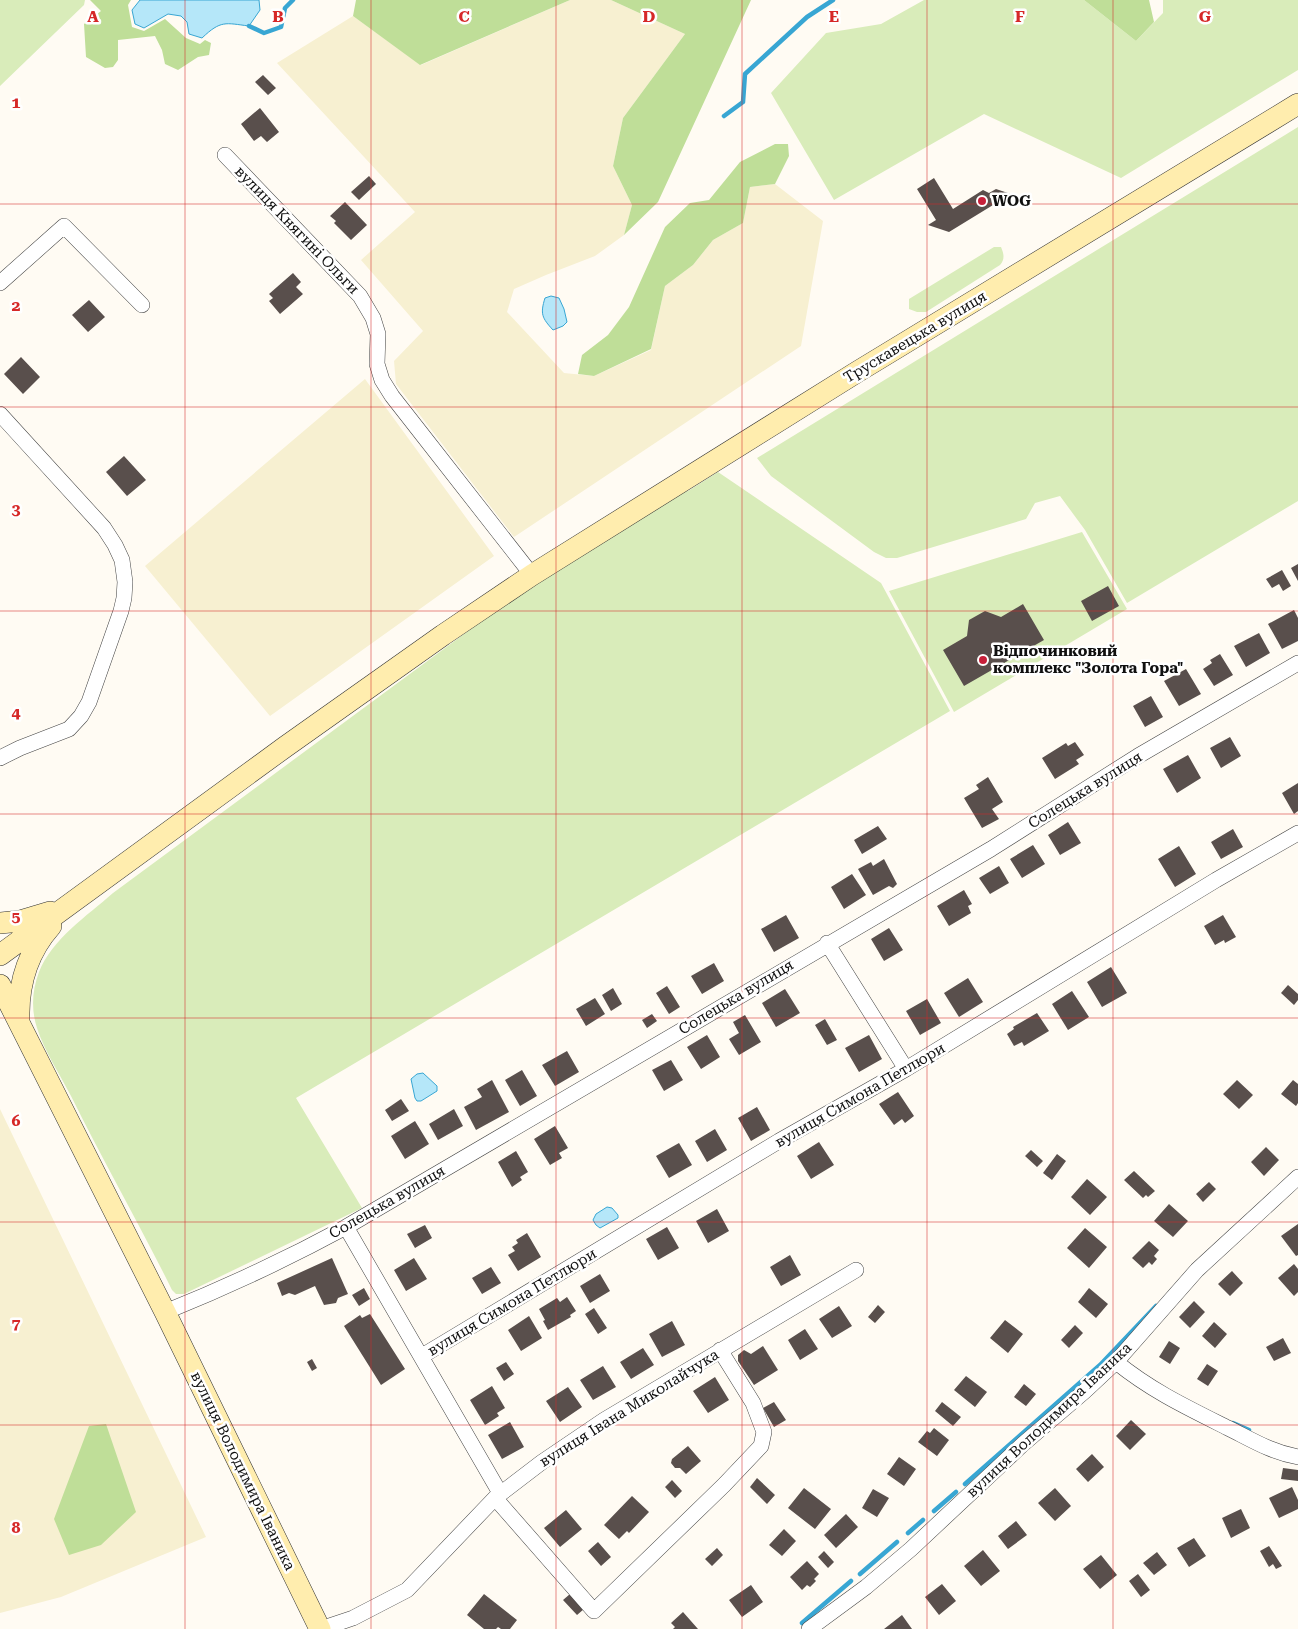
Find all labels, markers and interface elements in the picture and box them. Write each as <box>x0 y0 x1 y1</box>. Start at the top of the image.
text: A <box>87 7 99 26</box>
text: B <box>272 7 284 26</box>
text: C <box>458 7 470 26</box>
text: D <box>643 7 656 26</box>
text: E <box>829 7 839 26</box>
text: F <box>1015 7 1025 26</box>
text: G <box>1199 7 1212 26</box>
text: 1 <box>12 93 21 112</box>
street label: вулиця Княгині Ольги <box>231 162 363 298</box>
place label: WOG <box>992 192 1031 210</box>
marker: WOG <box>976 195 988 207</box>
street label: Трускавецька вулиця <box>840 287 990 387</box>
text: 2 <box>12 296 21 315</box>
text: 3 <box>12 500 21 519</box>
place label: Відпочинковий комплекс "Золота Гора" <box>993 642 1183 677</box>
marker: Відпочинковий комплекс "Золота Гора" <box>977 654 989 666</box>
text: 4 <box>12 703 21 722</box>
street label: Солецька вулиця <box>1025 748 1145 832</box>
text: 5 <box>12 907 21 926</box>
street label: Солецька вулиця <box>675 956 797 1038</box>
street label: вулиця Симона Петлюри <box>772 1039 948 1151</box>
text: 6 <box>12 1111 21 1130</box>
street label: Солецька вулиця <box>326 1161 448 1243</box>
street label: вулиця Симона Петлюри <box>424 1244 600 1360</box>
text: 7 <box>12 1314 21 1333</box>
street label: вулиця Володимира Іваника <box>963 1339 1135 1501</box>
street label: вулиця Івана Миколайчука <box>536 1345 722 1471</box>
street label: вулиця Володимира Іваника <box>187 1369 299 1573</box>
text: 8 <box>12 1518 21 1537</box>

